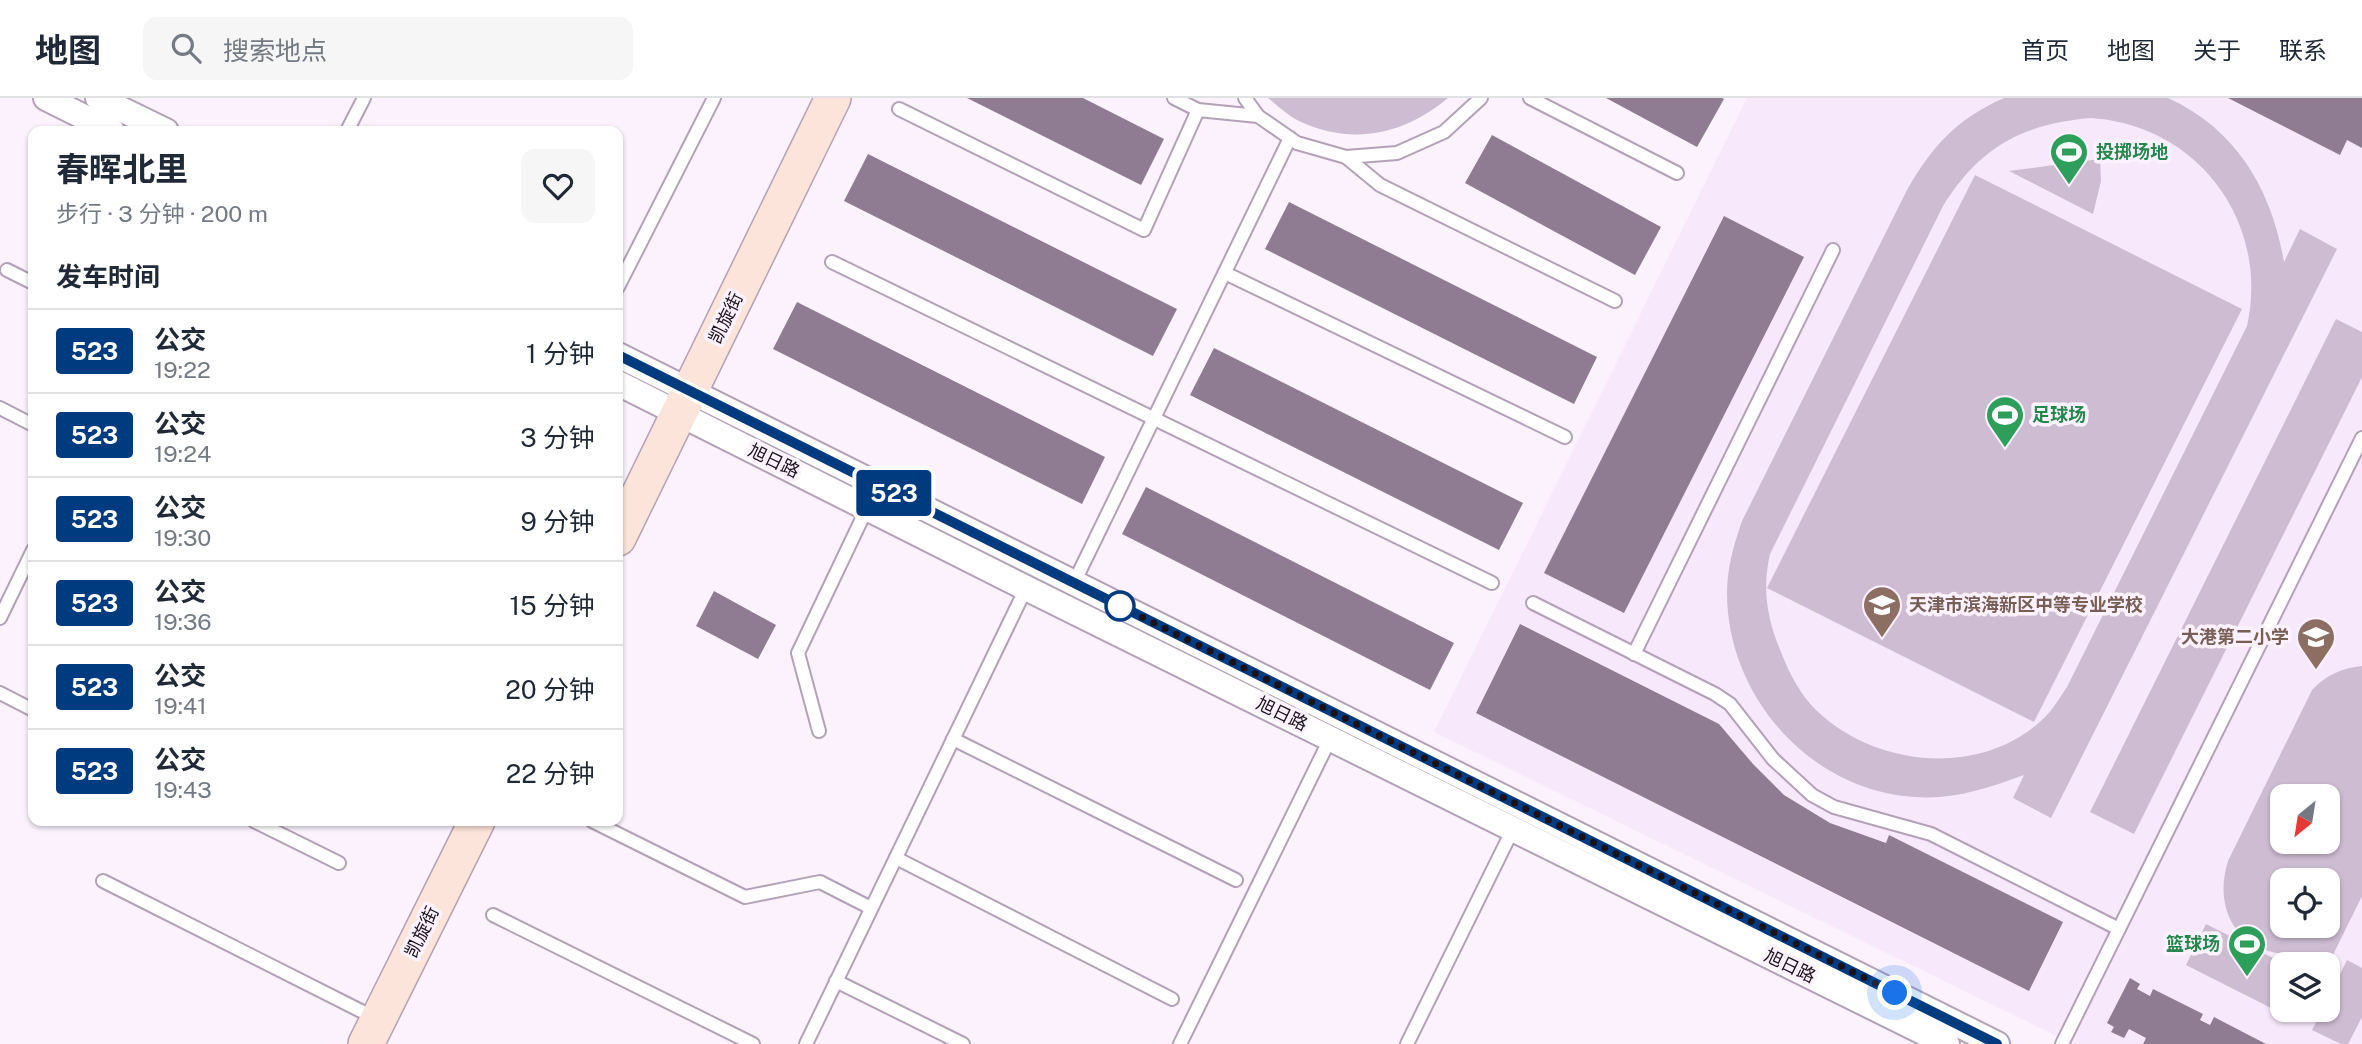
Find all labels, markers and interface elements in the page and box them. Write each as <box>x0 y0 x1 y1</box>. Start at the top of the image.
search box <box>143 17 633 80</box>
icon: search <box>167 29 205 67</box>
text: 地图 <box>35 31 101 69</box>
text: 搜索地点 <box>223 35 327 66</box>
text: 首页 <box>2021 36 2069 64</box>
text: 地图 <box>2107 36 2155 64</box>
text: 关于 <box>2193 36 2241 64</box>
text: 联系 <box>2279 36 2327 64</box>
sports icon: 投掷场地 <box>2048 131 2090 186</box>
place label: 投掷场地 <box>2096 141 2168 162</box>
button: heart <box>521 149 595 223</box>
text: 春晖北里 <box>56 150 188 188</box>
text: 步行 · 3 分钟 · 200 m <box>56 200 268 227</box>
text: 发车时间 <box>56 261 160 292</box>
street label: 凯旋街 <box>704 289 747 347</box>
text: 公交 <box>154 324 206 355</box>
text: 523 <box>71 337 118 365</box>
text: 1 分钟 <box>526 338 595 369</box>
text: 19:22 <box>154 356 211 383</box>
sports icon: 足球场 <box>1984 394 2026 449</box>
place label: 足球场 <box>2032 404 2086 425</box>
text: 公交 <box>154 408 206 439</box>
text: 523 <box>71 421 118 449</box>
text: 3 分钟 <box>520 422 595 453</box>
street label: 旭日路 <box>745 439 803 482</box>
text: 19:24 <box>154 440 212 467</box>
line badge: 523 <box>854 470 934 516</box>
text: 523 <box>870 479 918 507</box>
text: 公交 <box>154 492 206 523</box>
text: 523 <box>71 505 118 533</box>
text: 9 分钟 <box>520 506 595 537</box>
text: 19:30 <box>154 524 211 551</box>
text: 公交 <box>154 576 206 607</box>
school or university icon: 天津市滨海新区中等专业学校 <box>1861 584 1903 639</box>
text: 523 <box>71 589 118 617</box>
text: 15 分钟 <box>509 590 595 621</box>
unlabelled marker <box>1105 591 1135 621</box>
place label: 天津市滨海新区中等专业学校 <box>1909 594 2143 615</box>
text: 19:36 <box>154 608 212 635</box>
school or university icon: 大港第二小学 <box>2295 616 2337 671</box>
place label: 大港第二小学 <box>2181 626 2289 647</box>
text: 公交 <box>154 660 206 691</box>
text: 523 <box>71 673 118 701</box>
text: 20 分钟 <box>505 674 595 705</box>
text: 19:41 <box>154 692 207 719</box>
street label: 旭日路 <box>1253 692 1311 735</box>
text: 公交 <box>154 744 206 775</box>
text: 523 <box>71 757 118 785</box>
text: 22 分钟 <box>506 758 595 789</box>
text: 19:43 <box>154 776 212 803</box>
north arrow <box>2270 784 2340 854</box>
map controls <box>2270 784 2340 1022</box>
button: locate <box>2270 868 2340 938</box>
street label: 凯旋街 <box>400 903 443 961</box>
sports icon: 篮球场 <box>2226 923 2268 978</box>
place label: 篮球场 <box>2166 933 2220 954</box>
street label: 旭日路 <box>1761 944 1819 987</box>
button: layers <box>2270 952 2340 1022</box>
your location <box>1877 975 1912 1010</box>

